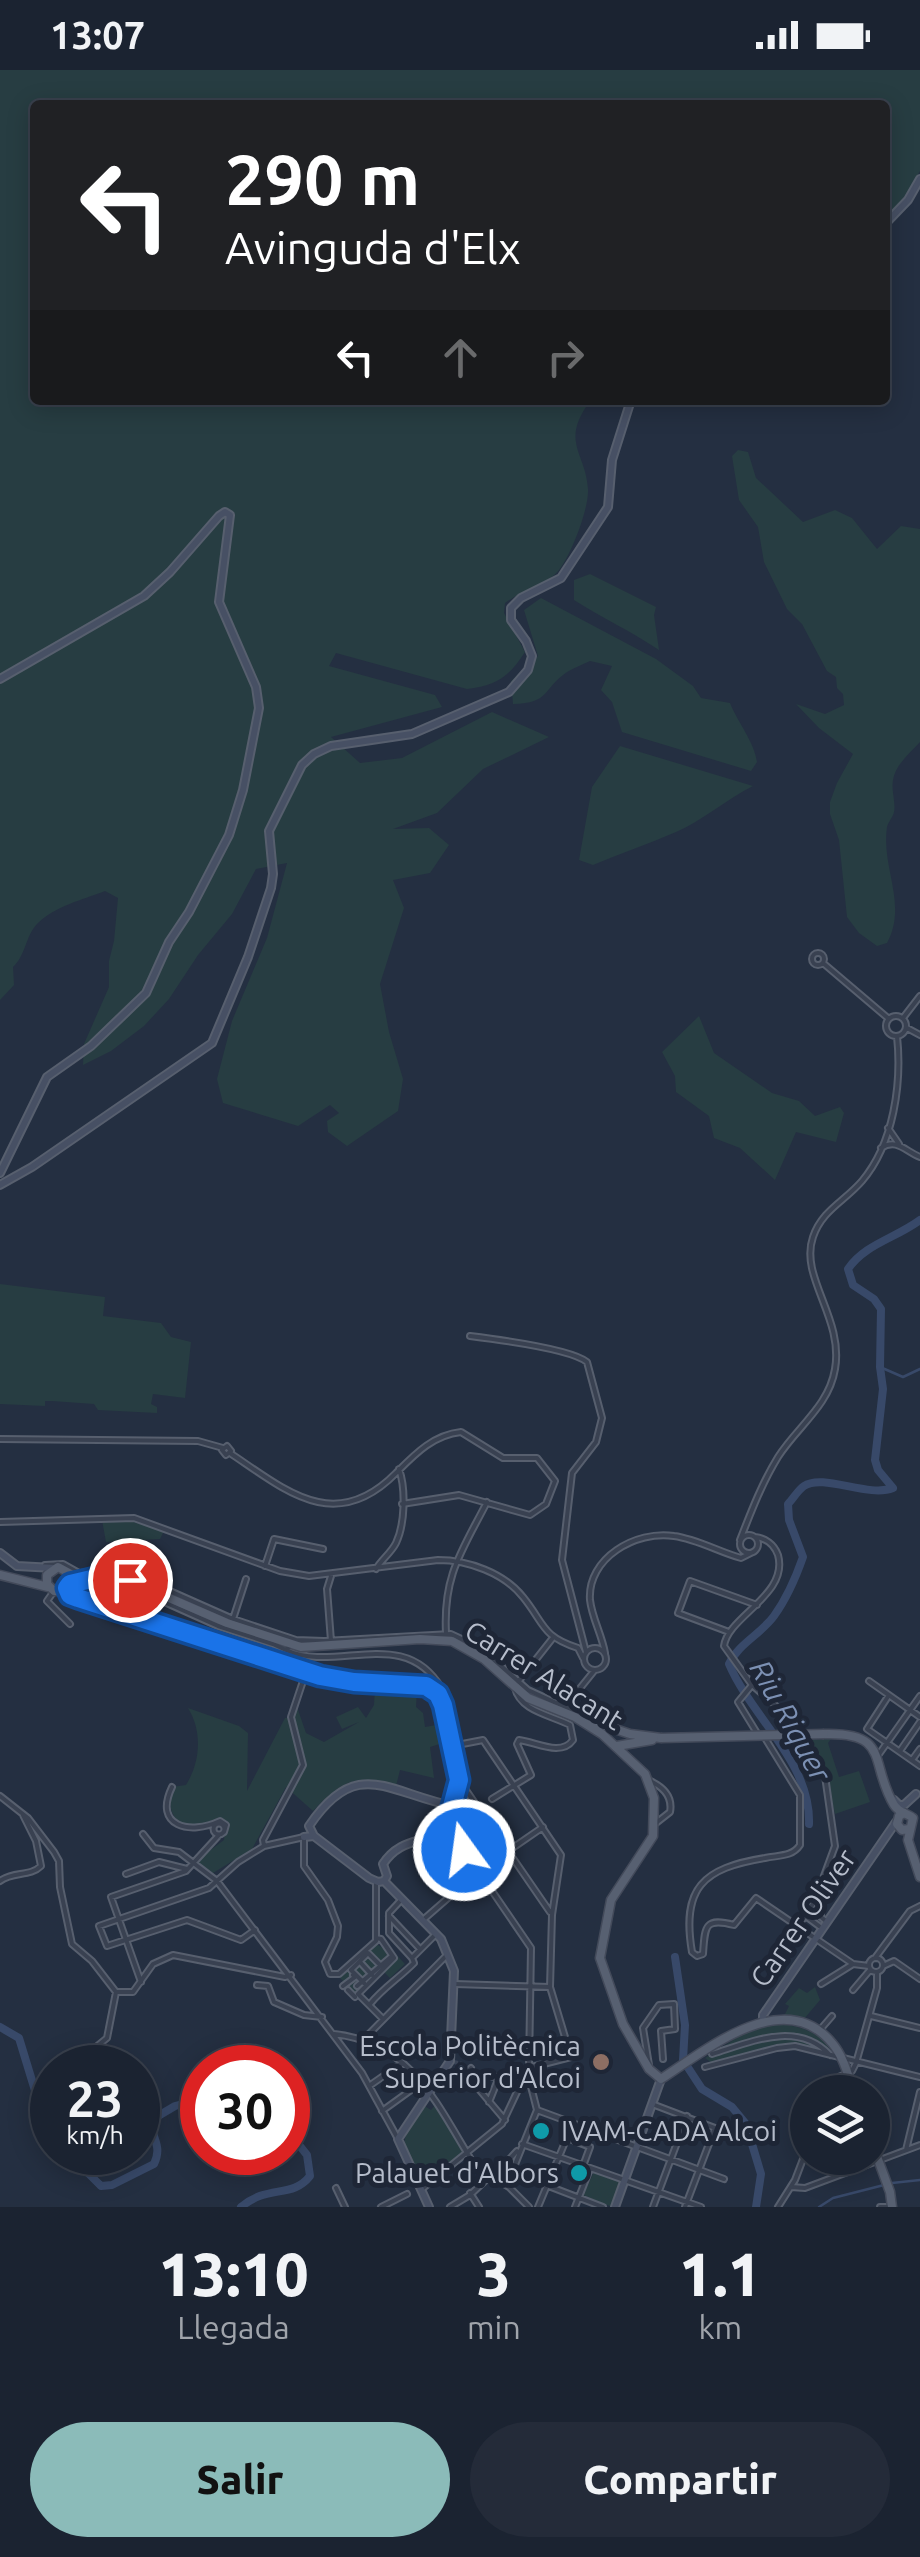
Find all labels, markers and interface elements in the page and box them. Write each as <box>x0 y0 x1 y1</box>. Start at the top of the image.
text: 13:07 <box>50 14 145 56</box>
icon: left <box>60 140 190 270</box>
text: 290 m <box>225 140 420 218</box>
text: Avinguda d'Elx <box>225 222 521 273</box>
icon: left <box>328 330 383 385</box>
icon: ahead <box>433 330 488 385</box>
icon: right <box>538 330 593 385</box>
pin <box>88 1538 173 1623</box>
icon: arrive <box>103 1553 158 1608</box>
street label: Carrer Alacant <box>460 1614 629 1735</box>
water label: Riu Riquer <box>744 1654 839 1789</box>
position arrow <box>412 1798 516 1902</box>
street label: Carrer Oliver <box>744 1843 862 1992</box>
place label: Escola Politècnica Superior d'Alcoi <box>359 2030 581 2093</box>
speed limit sign: 30 <box>180 2045 310 2175</box>
marker: Escola Politècnica Superior d'Alcoi <box>590 2051 612 2073</box>
text: 23 <box>67 2070 123 2126</box>
map controls <box>790 2075 890 2175</box>
button: layers <box>790 2075 890 2175</box>
place label: IVAM-CADA Alcoi <box>561 2115 777 2146</box>
marker: IVAM-CADA Alcoi <box>530 2120 552 2142</box>
text: km/h <box>66 2121 124 2149</box>
place label: Palauet d'Albors <box>355 2157 559 2188</box>
marker: Palauet d'Albors <box>568 2162 590 2184</box>
text: 13:10 <box>158 2240 309 2307</box>
text: 3 <box>477 2240 511 2307</box>
text: 1.1 <box>679 2240 762 2307</box>
text: Llegada <box>177 2309 290 2345</box>
text: min <box>467 2309 521 2345</box>
text: km <box>698 2309 742 2345</box>
button: Salir <box>30 2422 450 2537</box>
button: Compartir <box>470 2422 890 2537</box>

